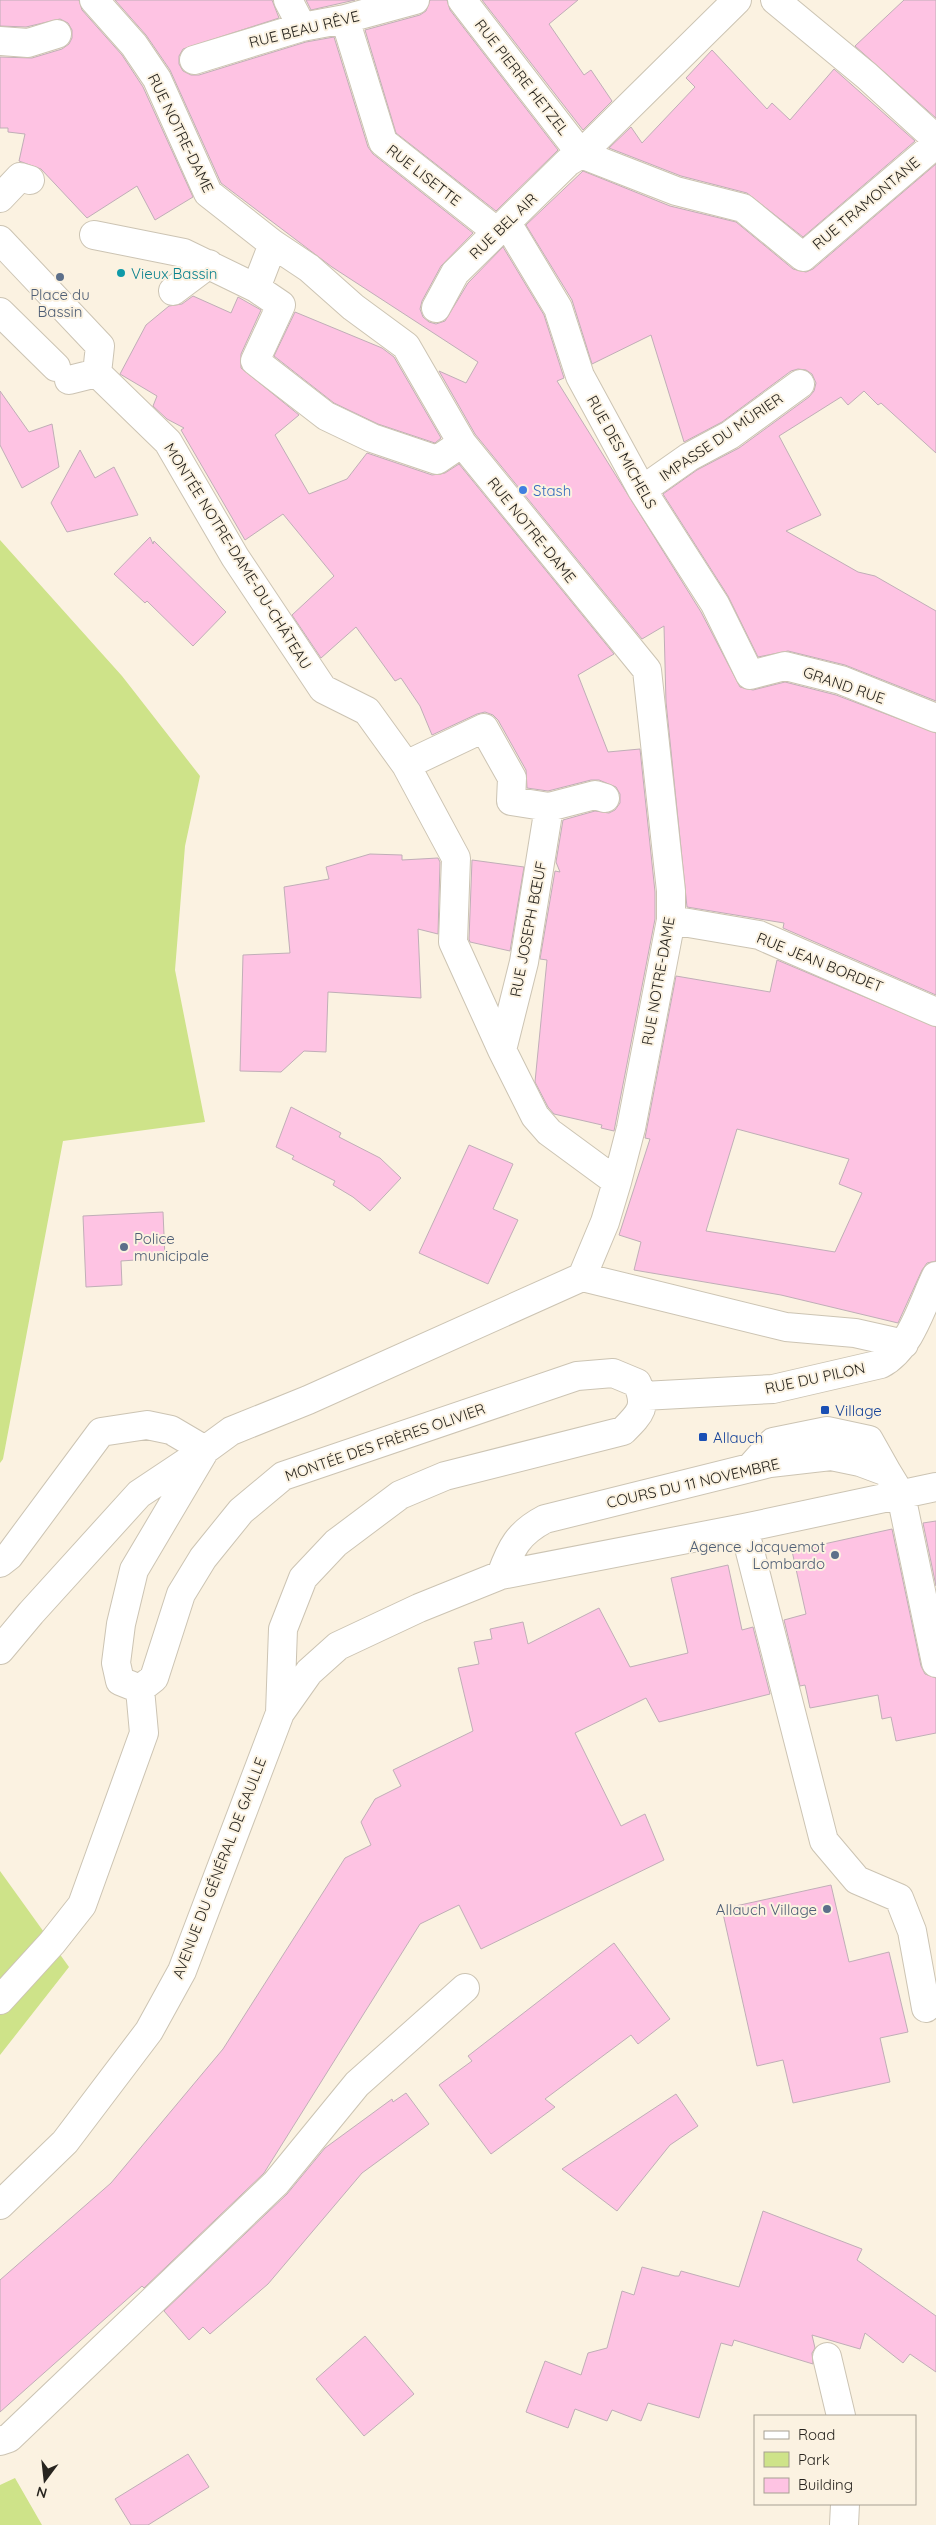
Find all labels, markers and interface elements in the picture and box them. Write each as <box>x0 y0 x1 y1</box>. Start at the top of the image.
street label: RUE BEAU RÊVE <box>247 6 361 52</box>
street label: RUE PIERRE HETZEL <box>471 15 573 139</box>
street label: RUE NOTRE-DAME <box>144 70 218 196</box>
street label: RUE LISETTE <box>383 140 465 210</box>
street label: RUE TRAMONTANE <box>808 153 924 253</box>
street label: RUE BEL AIR <box>465 189 541 263</box>
place label: Vieux Bassin <box>131 264 217 283</box>
marker: Vieux Bassin <box>115 267 127 279</box>
marker: Place du Bassin <box>54 271 66 283</box>
place label: Place du Bassin <box>30 285 90 321</box>
street label: IMPASSE DU MÛRIER <box>656 389 786 485</box>
street label: RUE DES MICHELS <box>583 392 661 512</box>
street label: MONTÉE NOTRE-DAME-DU-CHÂTEAU <box>160 439 316 673</box>
street label: RUE NOTRE-DAME <box>484 473 580 587</box>
place label: Stash <box>533 481 571 500</box>
marker: Stash <box>517 484 529 496</box>
street label: GRAND RUE <box>801 662 887 708</box>
street label: RUE JOSEPH BŒUF <box>506 859 550 999</box>
street label: RUE NOTRE-DAME <box>637 915 679 1047</box>
street label: RUE JEAN BORDET <box>754 928 886 996</box>
place label: Police municipale <box>134 1229 209 1265</box>
marker: Police municipale <box>118 1241 130 1253</box>
street label: RUE DU PILON <box>763 1358 867 1398</box>
street label: MONTÉE DES FRÈRES OLIVIER <box>282 1399 488 1485</box>
place label: Village <box>835 1401 882 1420</box>
marker: Village <box>819 1404 831 1416</box>
place label: Allauch <box>713 1428 763 1447</box>
marker: Allauch <box>697 1431 709 1443</box>
street label: COURS DU 11 NOVEMBRE <box>605 1454 781 1512</box>
place label: Agence Jacquemot Lombardo <box>689 1537 825 1573</box>
marker: Agence Jacquemot Lombardo <box>829 1549 841 1561</box>
street label: AVENUE DU GÉNÉRAL DE GAULLE <box>168 1755 270 1981</box>
place label: Allauch Village <box>716 1900 817 1919</box>
marker: Allauch Village <box>821 1903 833 1915</box>
legend <box>754 2415 916 2505</box>
text: Road <box>798 2425 835 2444</box>
text: Park <box>798 2450 830 2469</box>
north arrow <box>20 2455 70 2505</box>
text: Building <box>798 2475 853 2494</box>
text: N <box>34 2483 49 2503</box>

